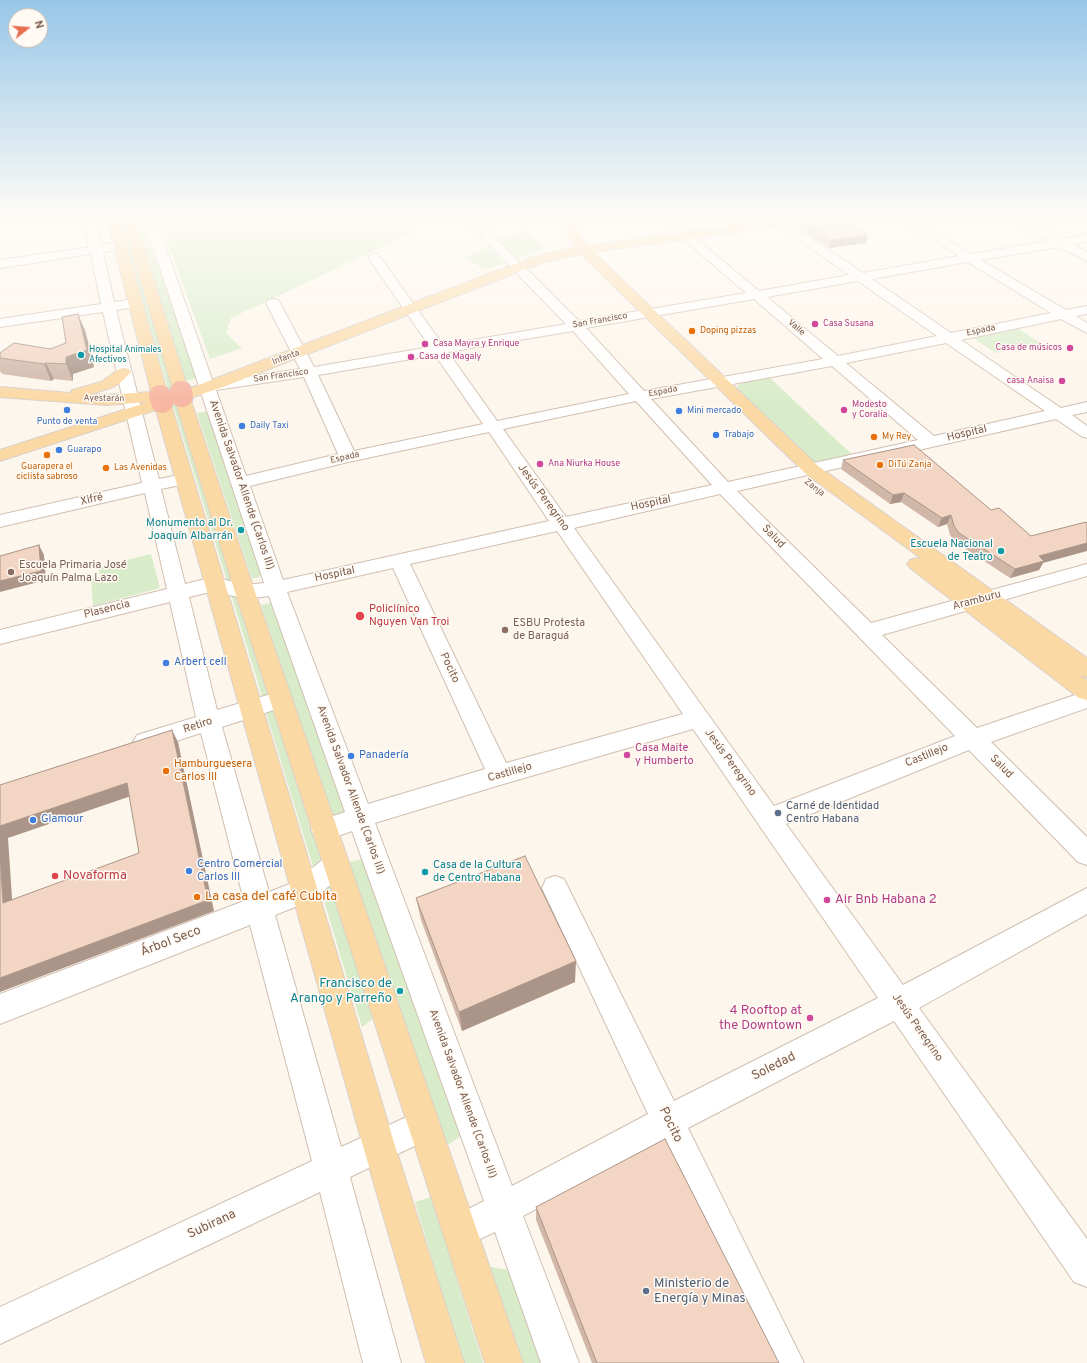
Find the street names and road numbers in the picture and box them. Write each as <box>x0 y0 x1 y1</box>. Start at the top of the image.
street label: San Francisco <box>572 311 628 331</box>
street label: Valle <box>785 318 807 338</box>
street label: Espada <box>966 323 996 339</box>
street label: Infanta <box>271 348 301 368</box>
street label: San Francisco <box>253 367 309 385</box>
street label: Espada <box>648 384 678 400</box>
street label: Ayestarán <box>84 393 124 405</box>
street label: Avenida Salvador Allende (Carlos III) <box>206 398 276 572</box>
street label: Hospital <box>946 423 988 445</box>
street label: Espada <box>330 449 360 467</box>
street label: Jesús Peregrino <box>514 462 572 534</box>
street label: Zanja <box>802 477 826 499</box>
street label: Xifré <box>79 491 105 509</box>
street label: Hospital <box>630 493 672 515</box>
street label: Salud <box>759 523 787 551</box>
street label: Hospital <box>314 564 356 586</box>
street label: Aramburu <box>951 588 1003 614</box>
street label: Plasencia <box>83 598 131 622</box>
street label: Pocito <box>436 651 462 685</box>
street label: Avenida Salvador Allende (Carlos III) <box>313 704 387 876</box>
street label: Retiro <box>182 715 214 737</box>
street label: Jesús Peregrino <box>701 727 759 799</box>
street label: Castillejo <box>904 741 950 771</box>
street label: Salud <box>987 753 1015 781</box>
street label: Castillejo <box>486 760 534 786</box>
street label: Árbol Seco <box>138 923 204 961</box>
street label: Jesús Peregrino <box>889 992 945 1064</box>
street label: Avenida Salvador Allende (Carlos III) <box>425 1008 499 1180</box>
street label: Soledad <box>749 1049 799 1085</box>
street label: Pocito <box>655 1105 685 1145</box>
street label: Subirana <box>185 1207 239 1243</box>

